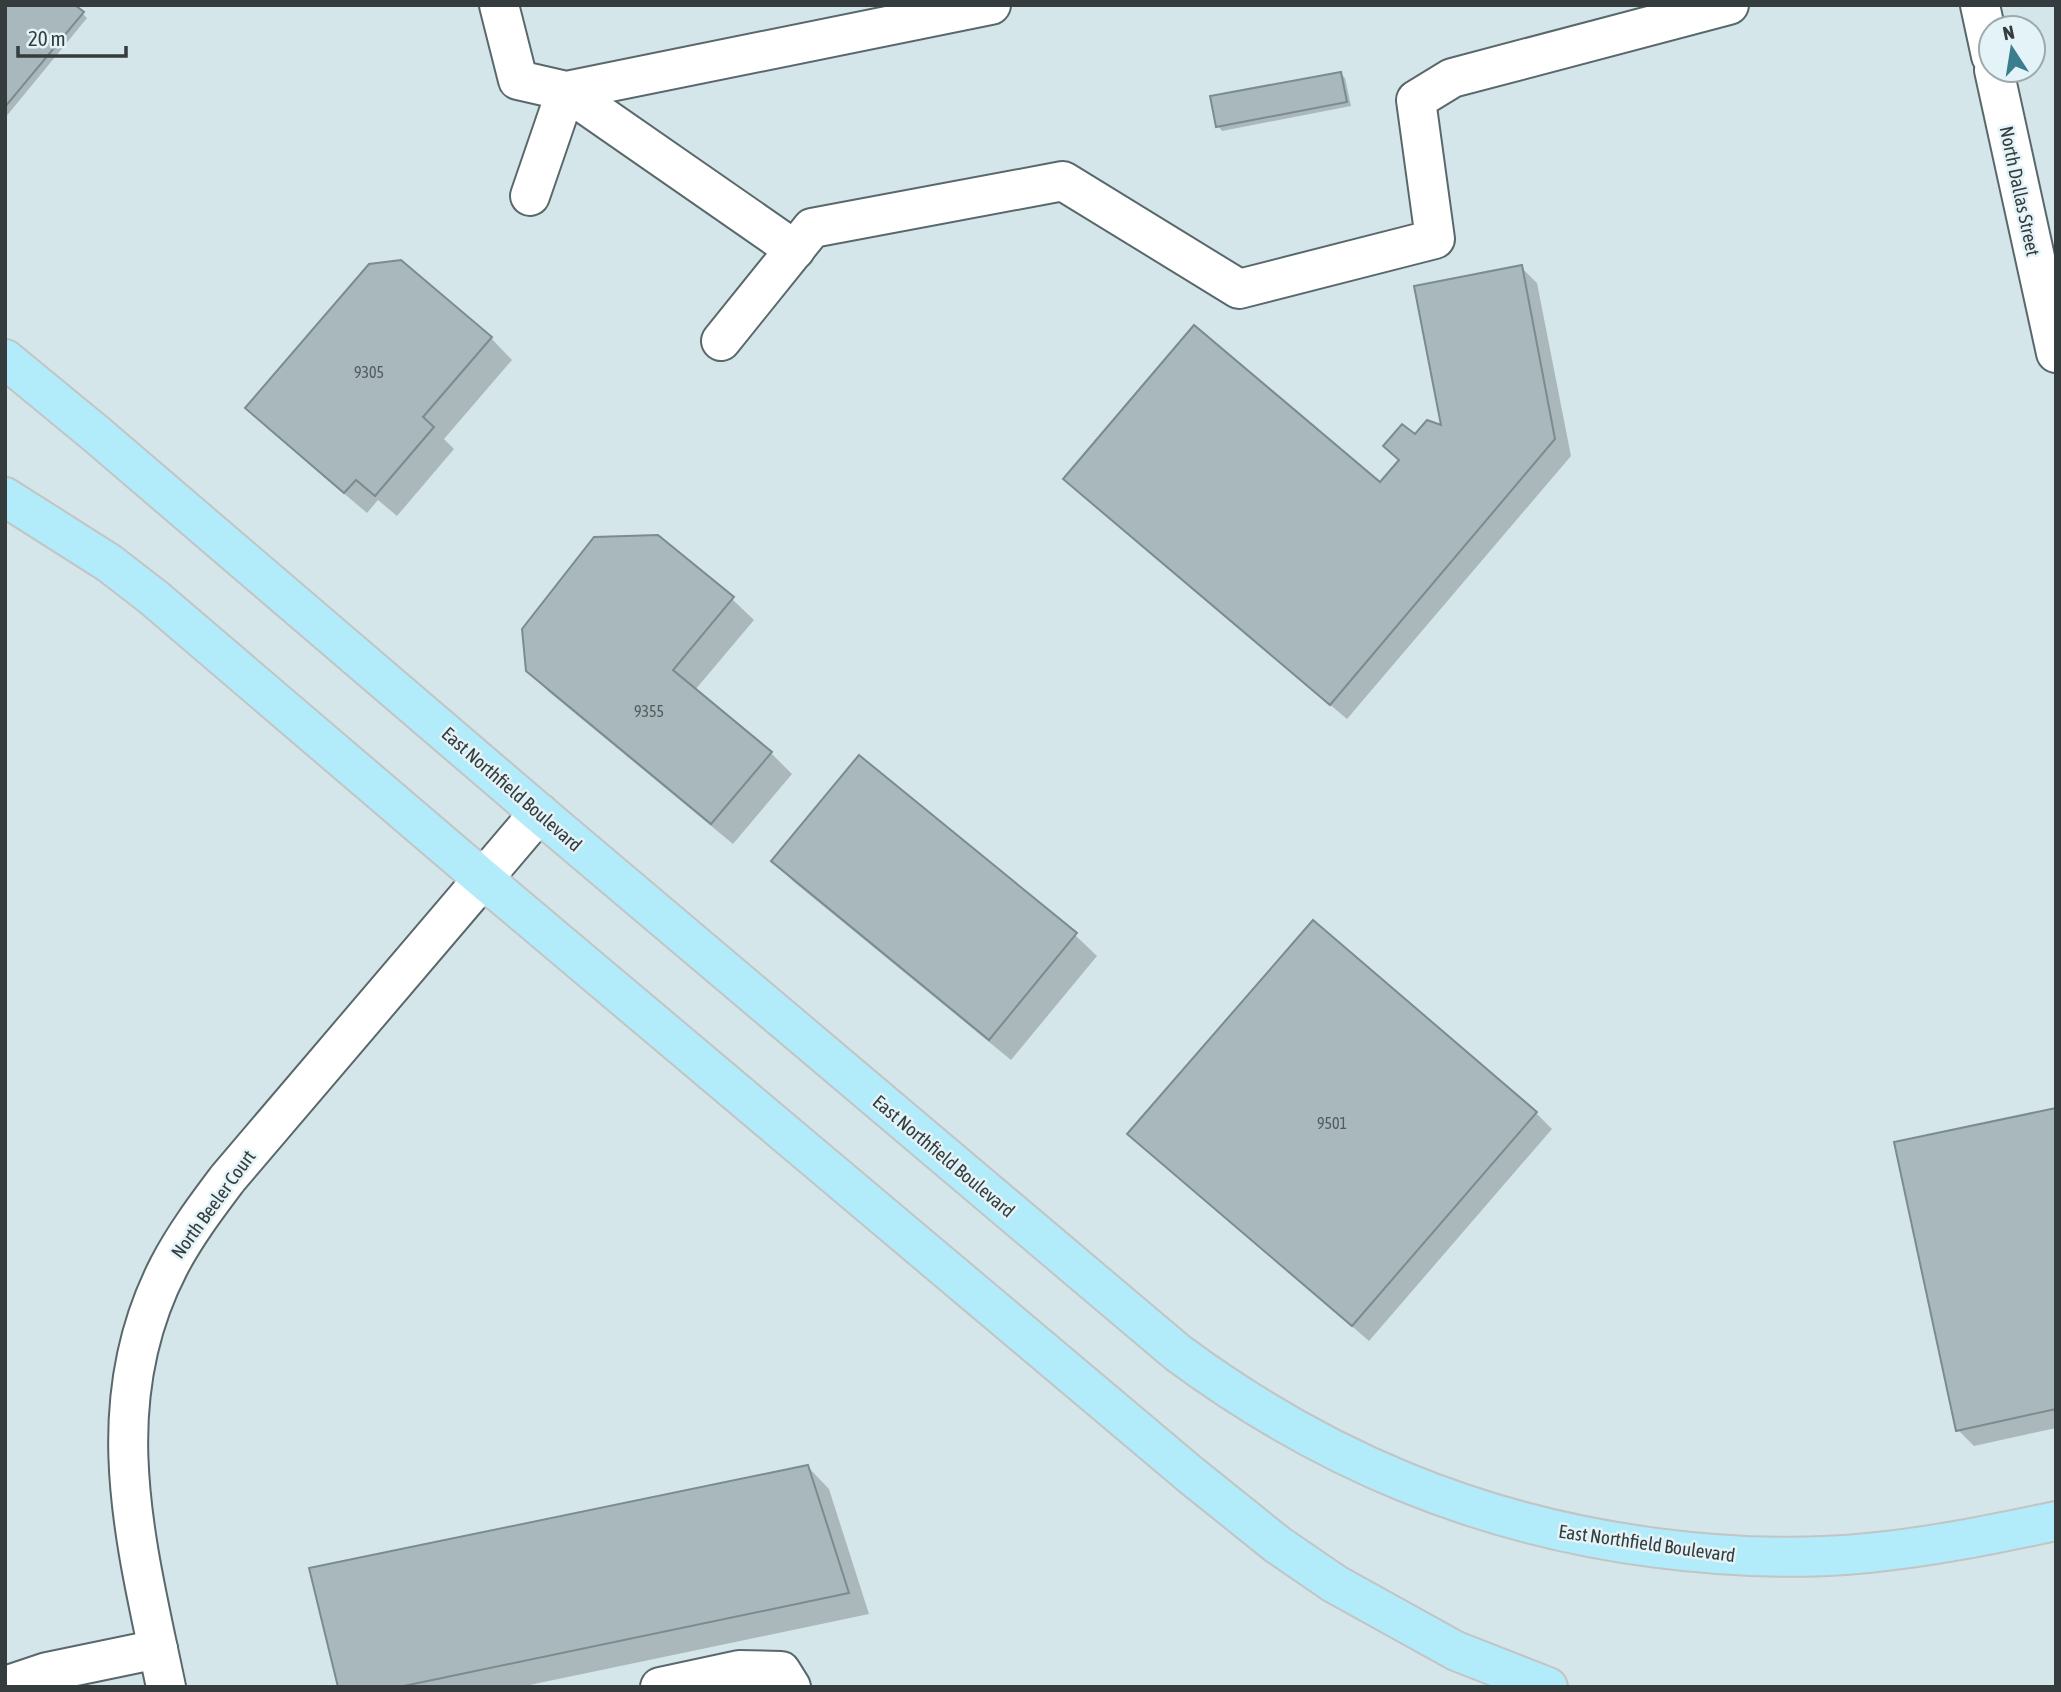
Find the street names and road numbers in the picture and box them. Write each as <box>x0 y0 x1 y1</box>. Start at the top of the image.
street label: North Dallas Street <box>1995 124 2045 258</box>
street label: East Northfield Boulevard <box>438 722 586 856</box>
street label: East Northfield Boulevard <box>869 1090 1019 1222</box>
street label: North Beeler Court <box>166 1146 260 1262</box>
street label: East Northfield Boulevard <box>1557 1520 1737 1566</box>

